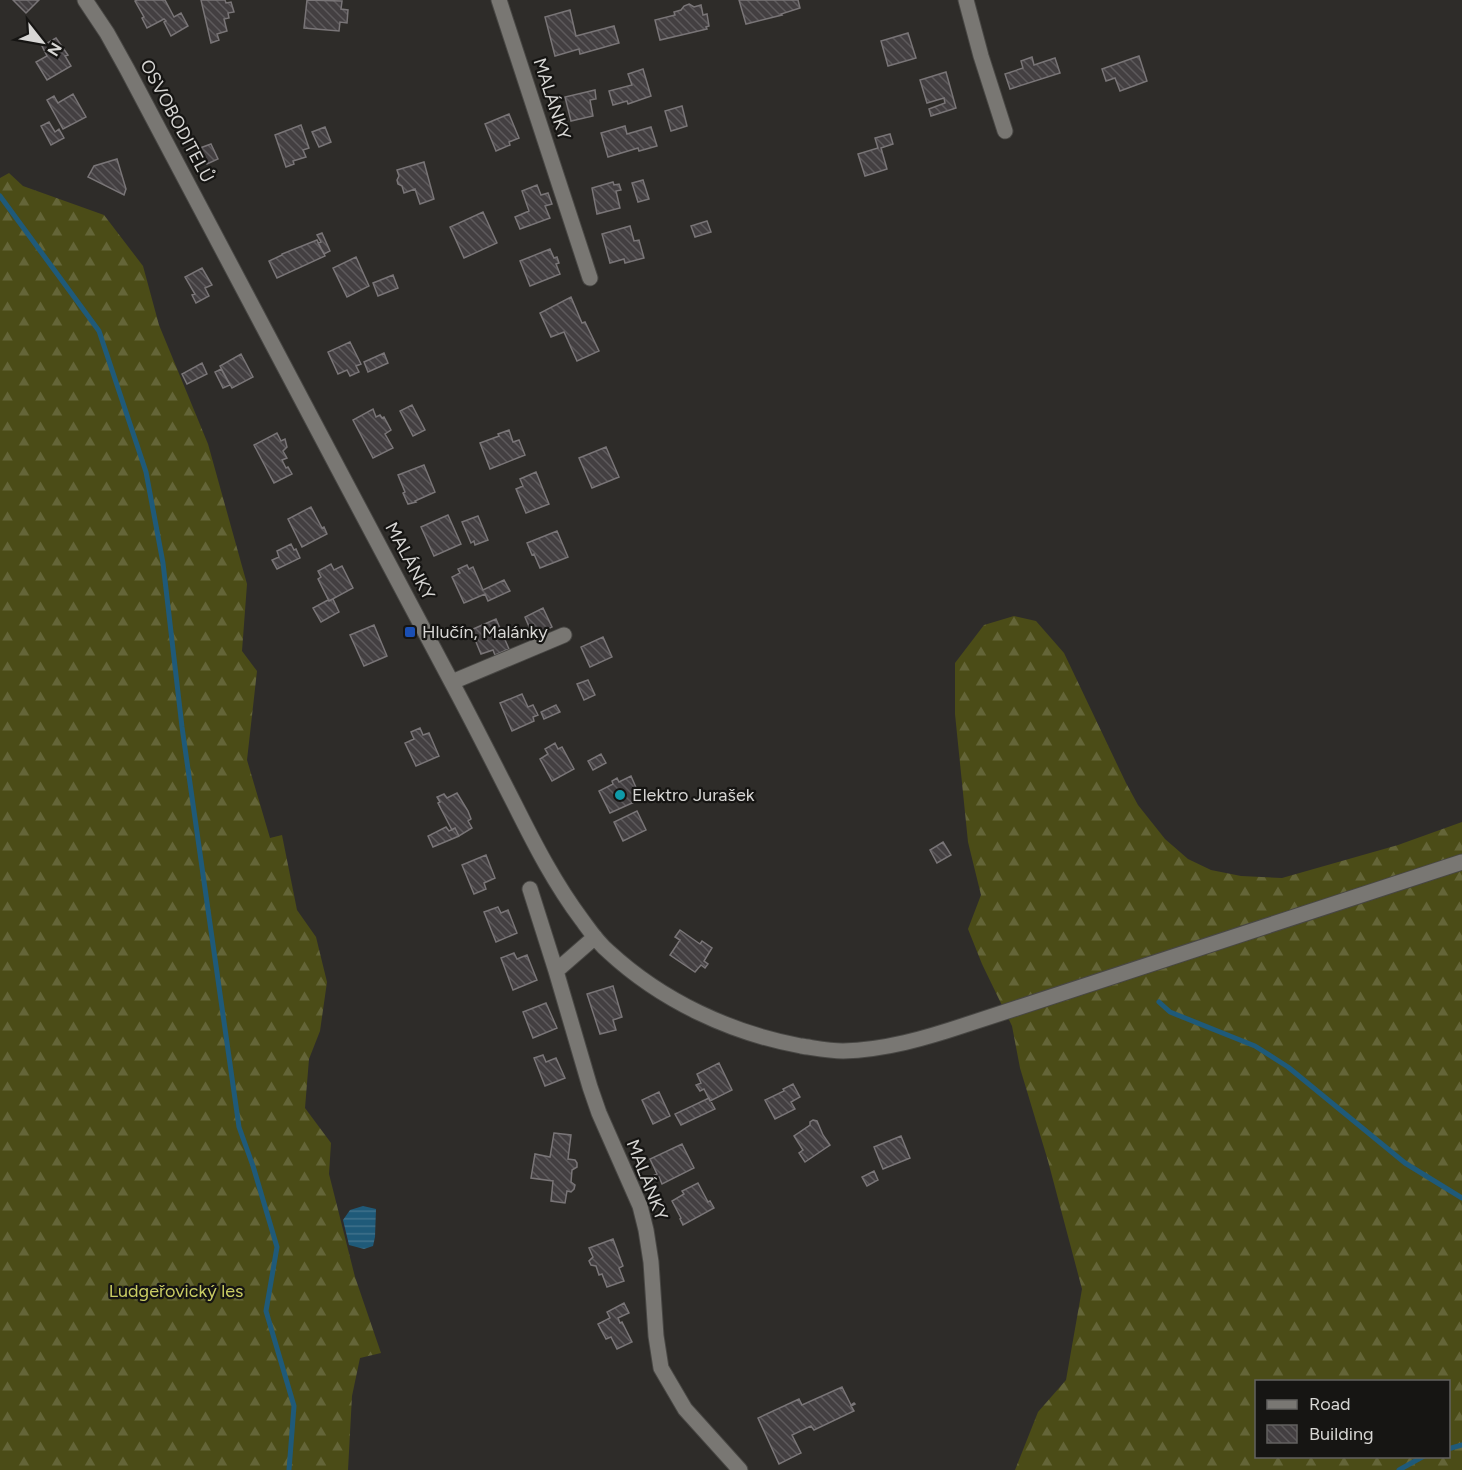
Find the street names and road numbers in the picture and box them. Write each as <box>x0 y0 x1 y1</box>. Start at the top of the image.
street label: MALÁNKY <box>528 55 576 143</box>
street label: OSVOBODITELŮ <box>135 56 219 186</box>
street label: MALÁNKY <box>380 518 440 604</box>
street label: MALÁNKY <box>622 1136 672 1224</box>

